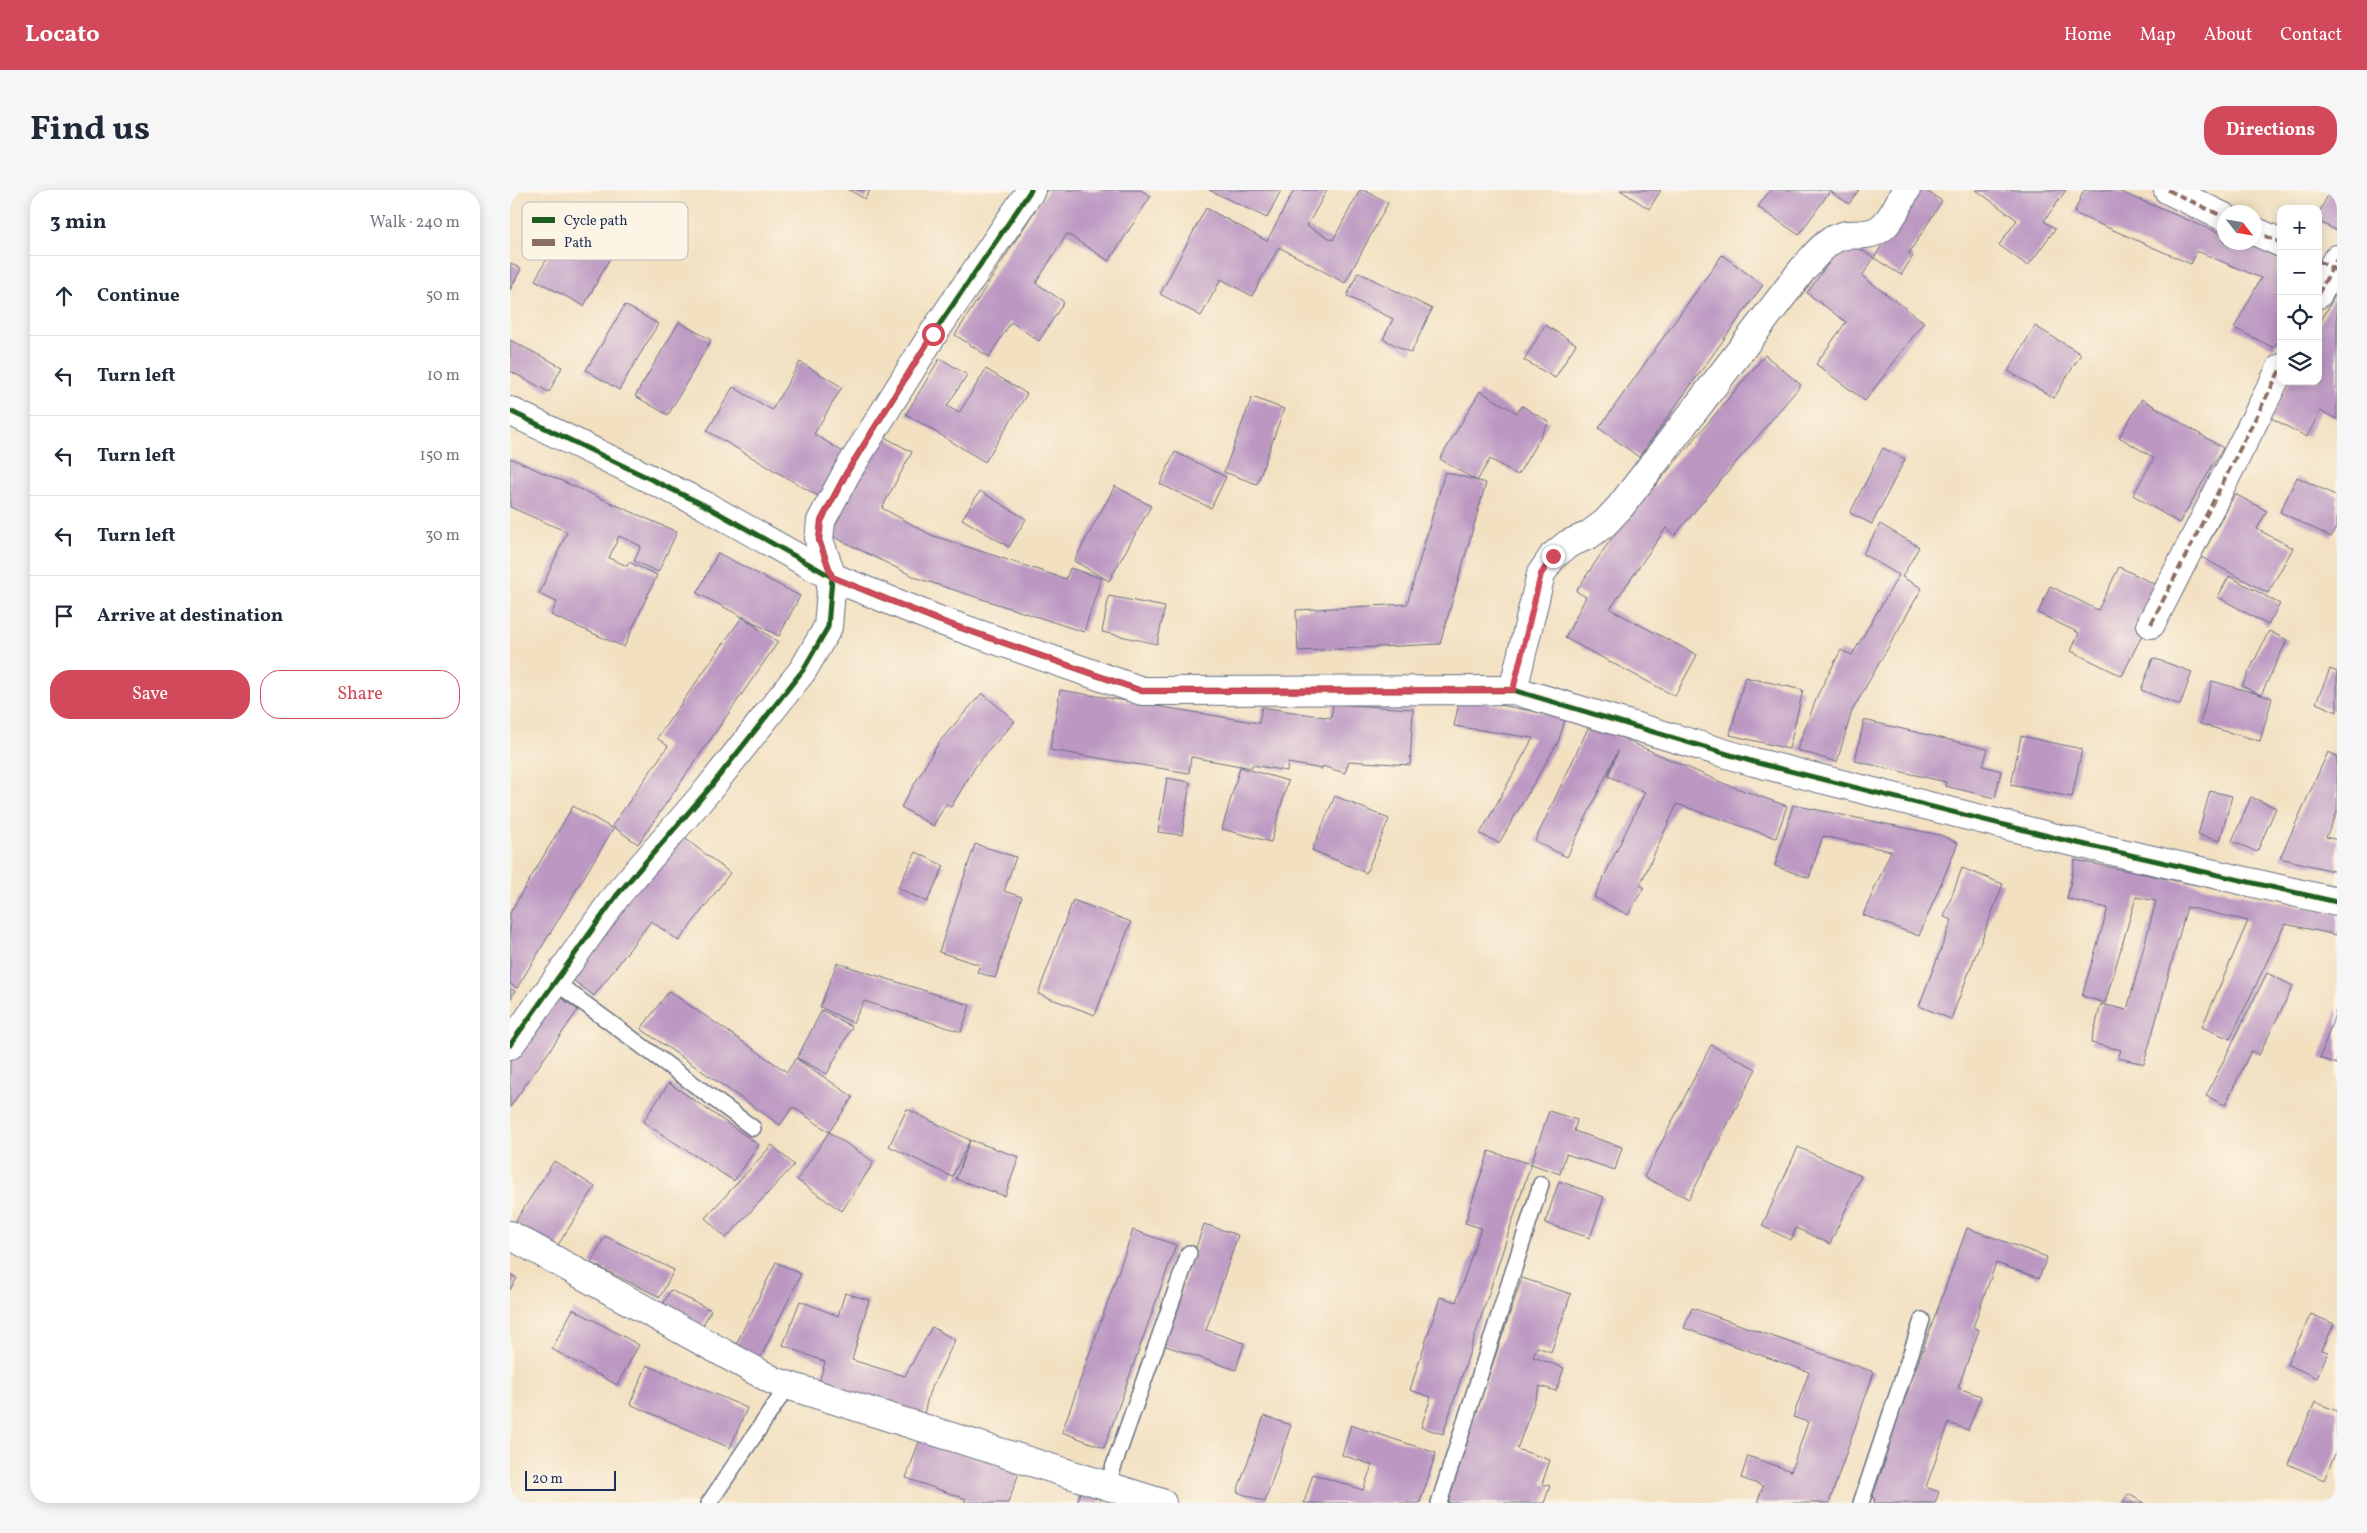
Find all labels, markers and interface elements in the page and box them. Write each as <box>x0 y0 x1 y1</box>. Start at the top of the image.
text: Locato <box>25 18 100 52</box>
text: Home <box>2064 23 2112 48</box>
text: Map <box>2140 23 2176 48</box>
text: About <box>2204 23 2252 48</box>
text: Contact <box>2280 23 2342 48</box>
text: Find us <box>30 106 150 154</box>
button: Directions <box>2204 106 2337 155</box>
legend <box>522 202 688 260</box>
north arrow <box>2217 205 2262 250</box>
map controls <box>2277 205 2322 385</box>
button: + <box>2277 205 2322 250</box>
text: 3 min <box>50 208 106 237</box>
text: Walk · 240 m <box>370 212 460 234</box>
text: Cycle path <box>564 212 628 231</box>
text: Path <box>564 234 592 253</box>
button: − <box>2277 250 2322 295</box>
icon: ahead <box>50 282 78 310</box>
text: Continue <box>97 283 180 309</box>
text: 50 m <box>426 285 460 307</box>
button: locate <box>2277 295 2322 340</box>
route start <box>922 323 945 346</box>
button: layers <box>2277 340 2322 385</box>
icon: left <box>50 362 78 390</box>
text: Turn left <box>97 363 176 389</box>
text: 10 m <box>427 365 460 387</box>
icon: left <box>50 442 78 470</box>
text: Turn left <box>97 443 176 469</box>
text: 150 m <box>419 445 460 467</box>
icon: left <box>50 522 78 550</box>
text: Turn left <box>97 523 176 549</box>
text: 30 m <box>425 525 460 547</box>
route end <box>1542 545 1565 568</box>
icon: arrive <box>50 602 78 630</box>
text: Arrive at destination <box>97 603 283 629</box>
button: Save <box>50 670 250 719</box>
button: Share <box>260 670 460 719</box>
scale bar <box>525 1468 616 1491</box>
text: 20 m <box>532 1470 563 1489</box>

